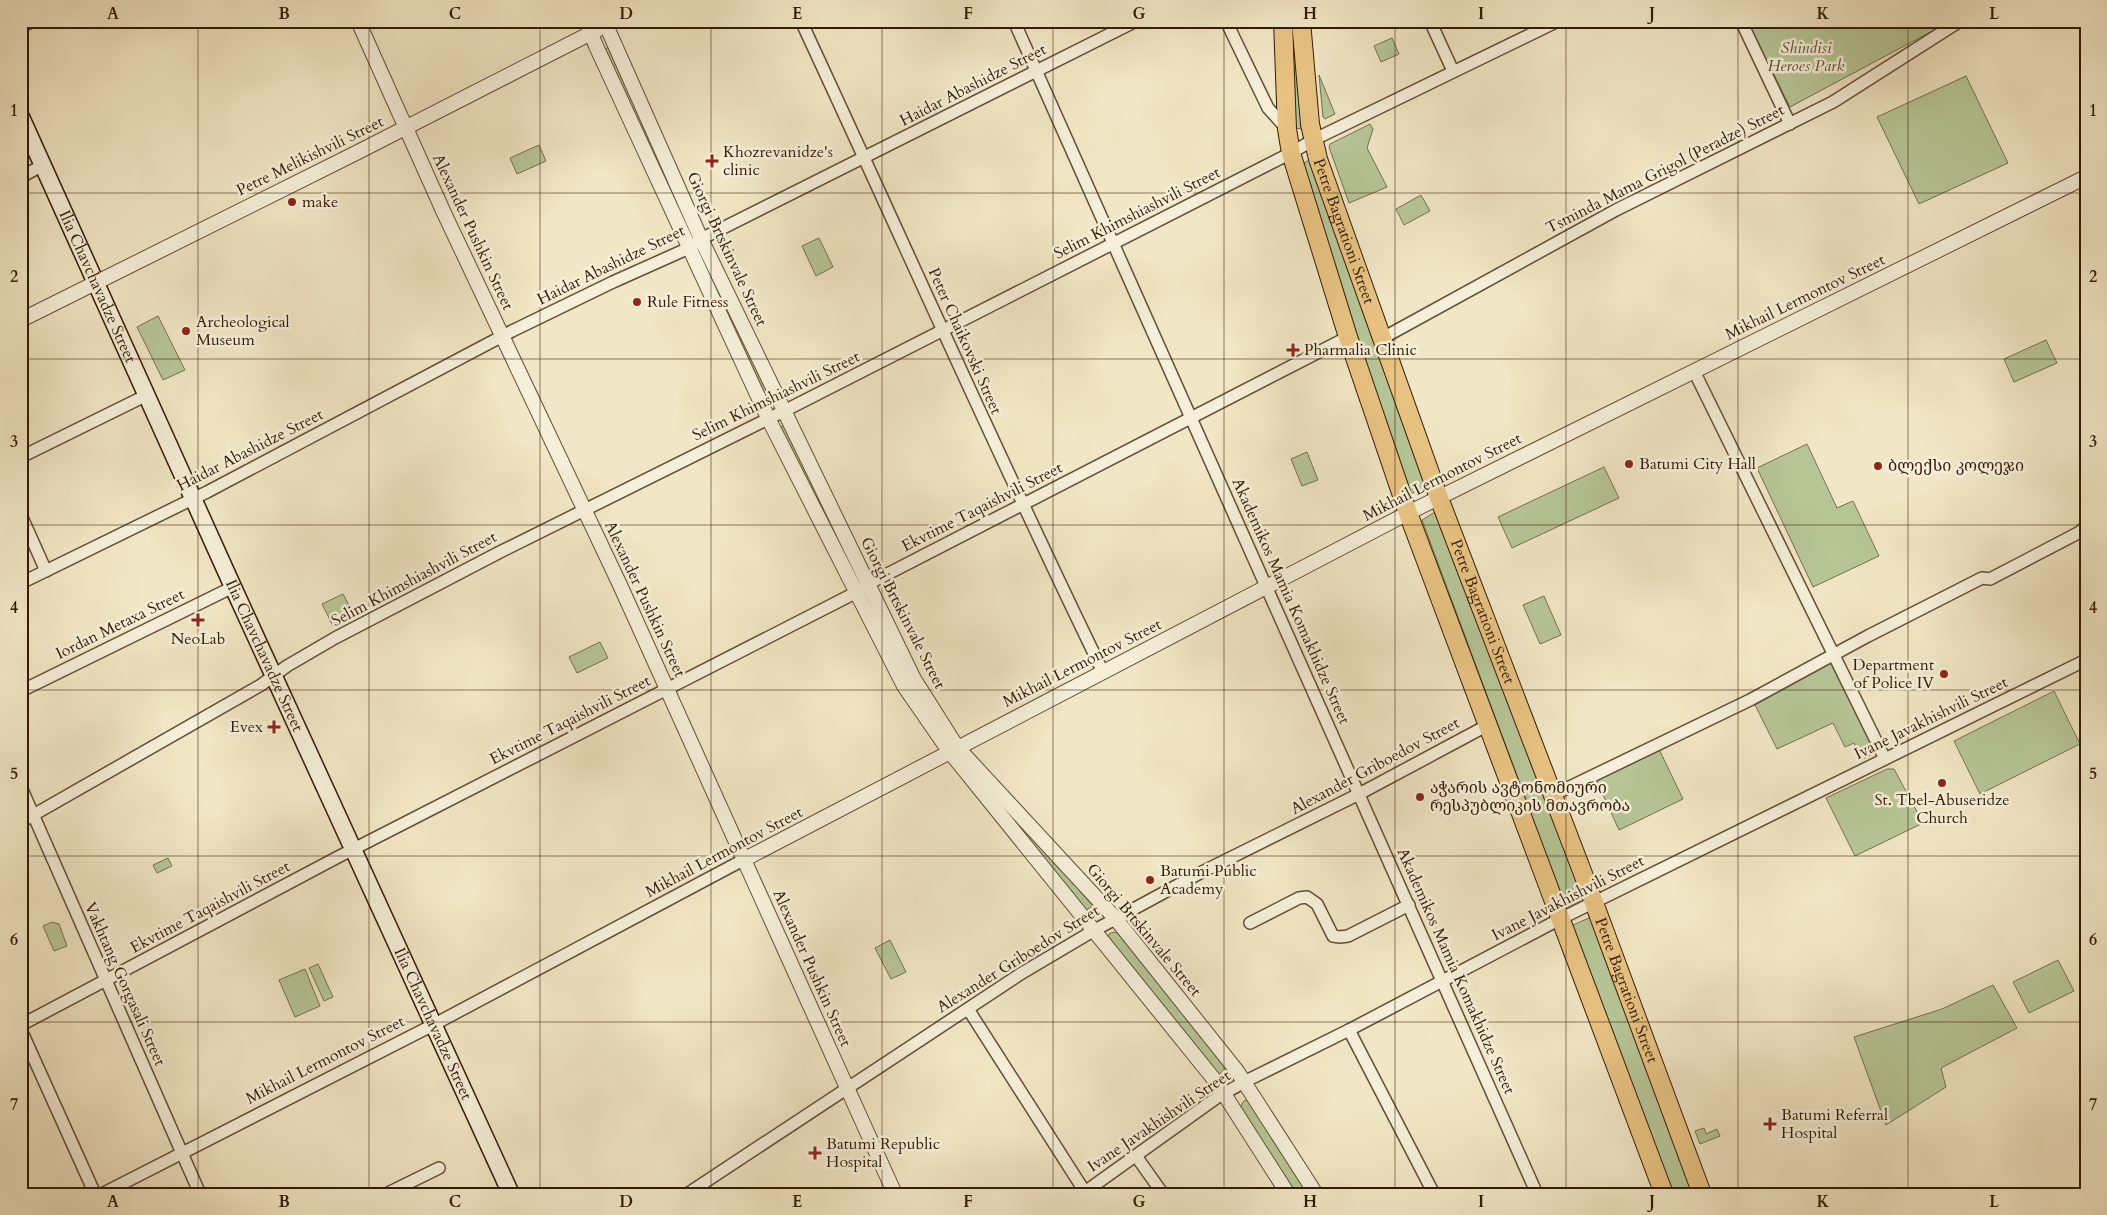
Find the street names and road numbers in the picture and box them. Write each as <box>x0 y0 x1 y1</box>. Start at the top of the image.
street label: Haidar Abashidze Street <box>896 39 1050 131</box>
street label: Tsminda Mama Grigol (Peradze) Street <box>1542 99 1788 239</box>
street label: Petre Melikishvili Street <box>233 111 387 201</box>
street label: Alexander Pushkin Street <box>427 150 519 314</box>
street label: Petre Bagrationi Street <box>1308 155 1380 307</box>
street label: Selim Khimshiashvili Street <box>1050 161 1224 265</box>
street label: Giorgi Brtskinvale Street <box>682 168 772 330</box>
street label: Ilia Chavchavadze Street <box>54 207 141 366</box>
street label: Haidar Abashidze Street <box>534 220 688 310</box>
street label: Mikhail Lermontov Street <box>1721 249 1889 345</box>
street label: Peter Chaikovski Street <box>923 264 1007 418</box>
street label: Selim Khimshiashvili Street <box>688 346 864 446</box>
street label: Haidar Abashidze Street <box>173 404 327 496</box>
street label: Mikhail Lermontov Street <box>1359 427 1525 527</box>
street label: Ekvtime Taqaishvili Street <box>898 457 1066 557</box>
street label: Akademikos Mamia Komakhidze Street <box>1227 474 1355 728</box>
street label: Alexander Pushkin Street <box>599 517 691 681</box>
street label: Selim Khimshiashvili Street <box>328 526 500 632</box>
street label: Giorgi Brtskinvale Street <box>855 533 951 693</box>
street label: Petre Bagrationi Street <box>1445 536 1520 687</box>
street label: Ilia Chavchavadze Street <box>220 576 309 735</box>
street label: Iordan Metaxa Street <box>52 583 188 665</box>
street label: Mikhail Lermontov Street <box>999 613 1165 713</box>
street label: Ekvtime Taqaishvili Street <box>486 670 654 770</box>
street label: Ivane Javakhishvili Street <box>1851 671 2011 765</box>
street label: Alexander Griboedov Street <box>1287 712 1463 820</box>
street label: Mikhail Lermontov Street <box>641 801 807 903</box>
street label: Akademikos Mamia Komakhidze Street <box>1392 844 1520 1098</box>
street label: Ivane Javakhishvili Street <box>1488 850 1648 946</box>
street label: Ekvtime Taqaishvili Street <box>126 856 294 958</box>
street label: Giorgi Brtskinvale Street <box>1082 859 1206 1001</box>
street label: Alexander Pushkin Street <box>767 886 857 1050</box>
street label: Vakhtang Gorgasali Street <box>79 899 171 1069</box>
street label: Alexander Griboedov Street <box>932 900 1104 1018</box>
street label: Petre Bagrationi Street <box>1589 915 1663 1066</box>
street label: Ilia Chavchavadze Street <box>389 944 477 1103</box>
street label: Mikhail Lermontov Street <box>242 1010 408 1110</box>
street label: Ivane Javakhishvili Street <box>1083 1065 1235 1177</box>

